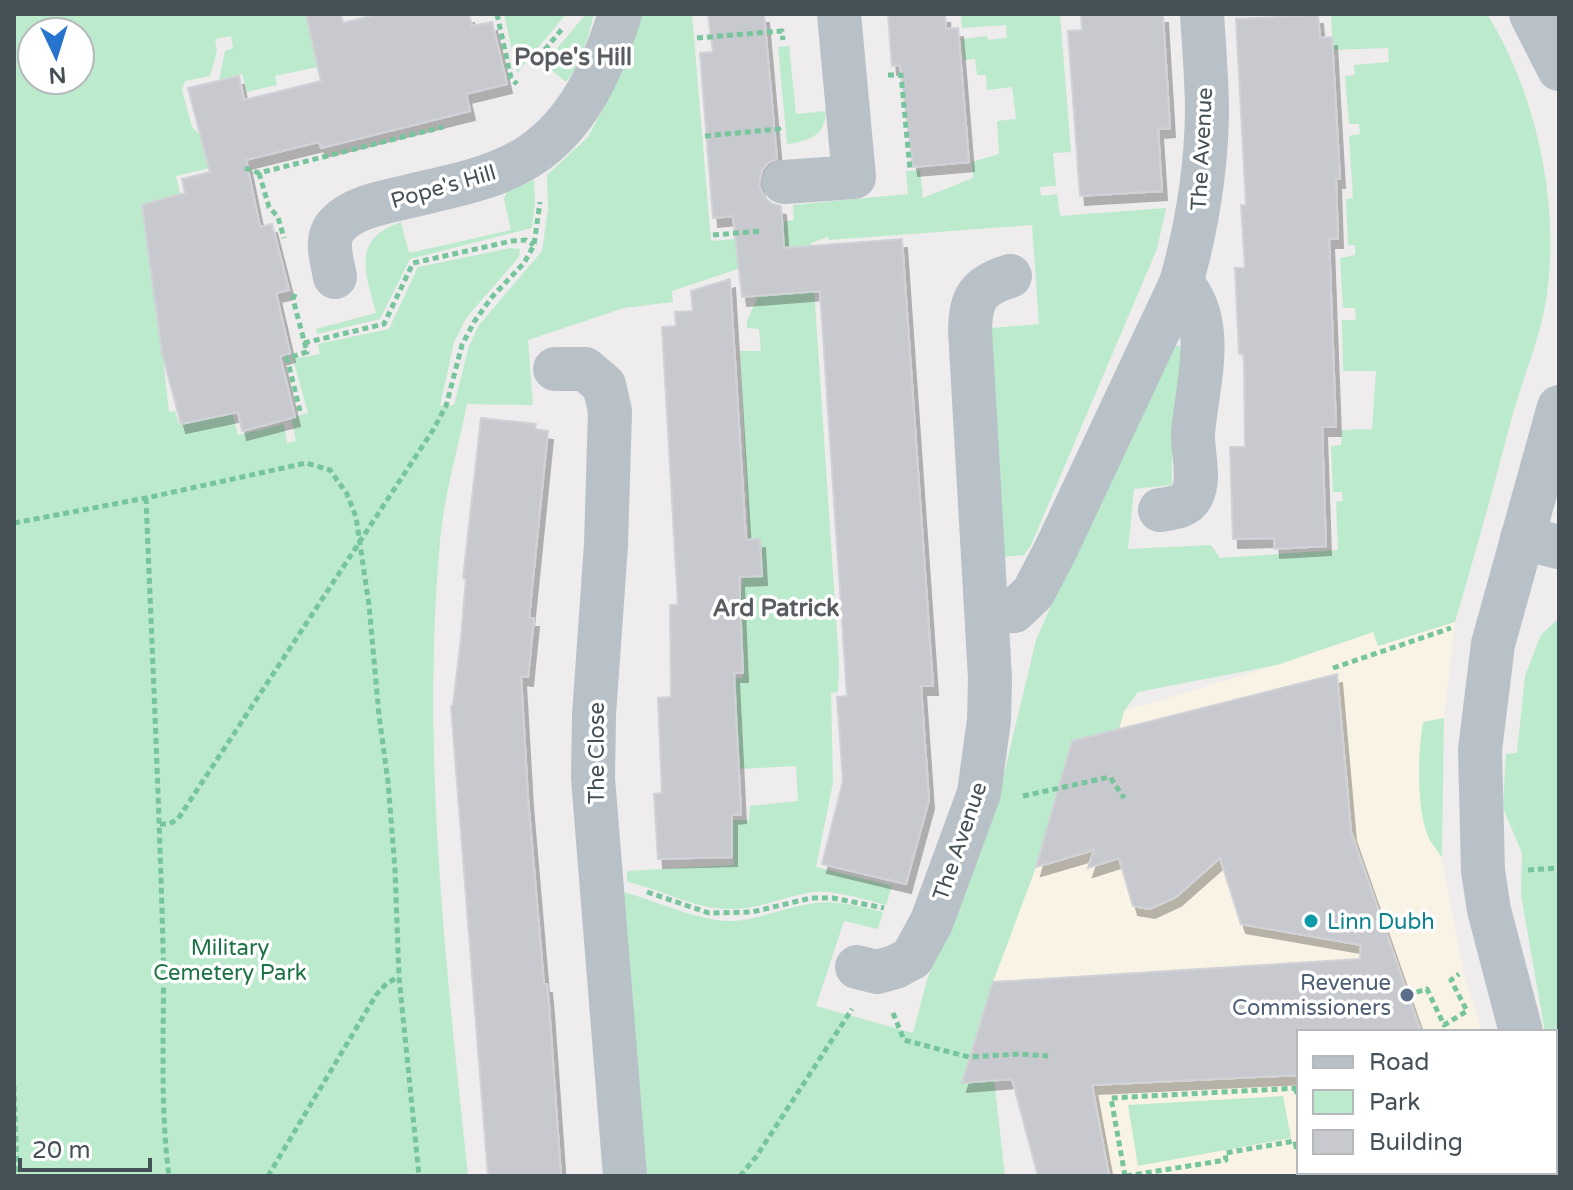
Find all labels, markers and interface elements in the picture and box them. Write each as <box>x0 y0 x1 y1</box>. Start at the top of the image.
north arrow <box>16 16 96 96</box>
district label: Pope's Hill <box>514 43 632 72</box>
text: N <box>48 61 67 89</box>
street label: The Avenue <box>1186 87 1218 211</box>
street label: Pope's Hill <box>388 160 499 214</box>
district label: Ard Patrick <box>713 594 839 623</box>
street label: The Close <box>584 702 610 804</box>
street label: The Avenue <box>928 779 992 904</box>
place label: Linn Dubh <box>1327 909 1435 935</box>
marker: Linn Dubh <box>1302 912 1320 930</box>
park label: Military Cemetery Park <box>153 935 307 986</box>
place label: Revenue Commissioners <box>1232 970 1391 1021</box>
marker: Revenue Commissioners <box>1398 986 1416 1004</box>
legend <box>1297 1030 1557 1174</box>
text: Road <box>1369 1048 1429 1077</box>
text: Park <box>1369 1088 1420 1117</box>
scale bar <box>20 1122 150 1172</box>
text: Building <box>1369 1128 1463 1157</box>
text: 20 m <box>32 1136 90 1165</box>

